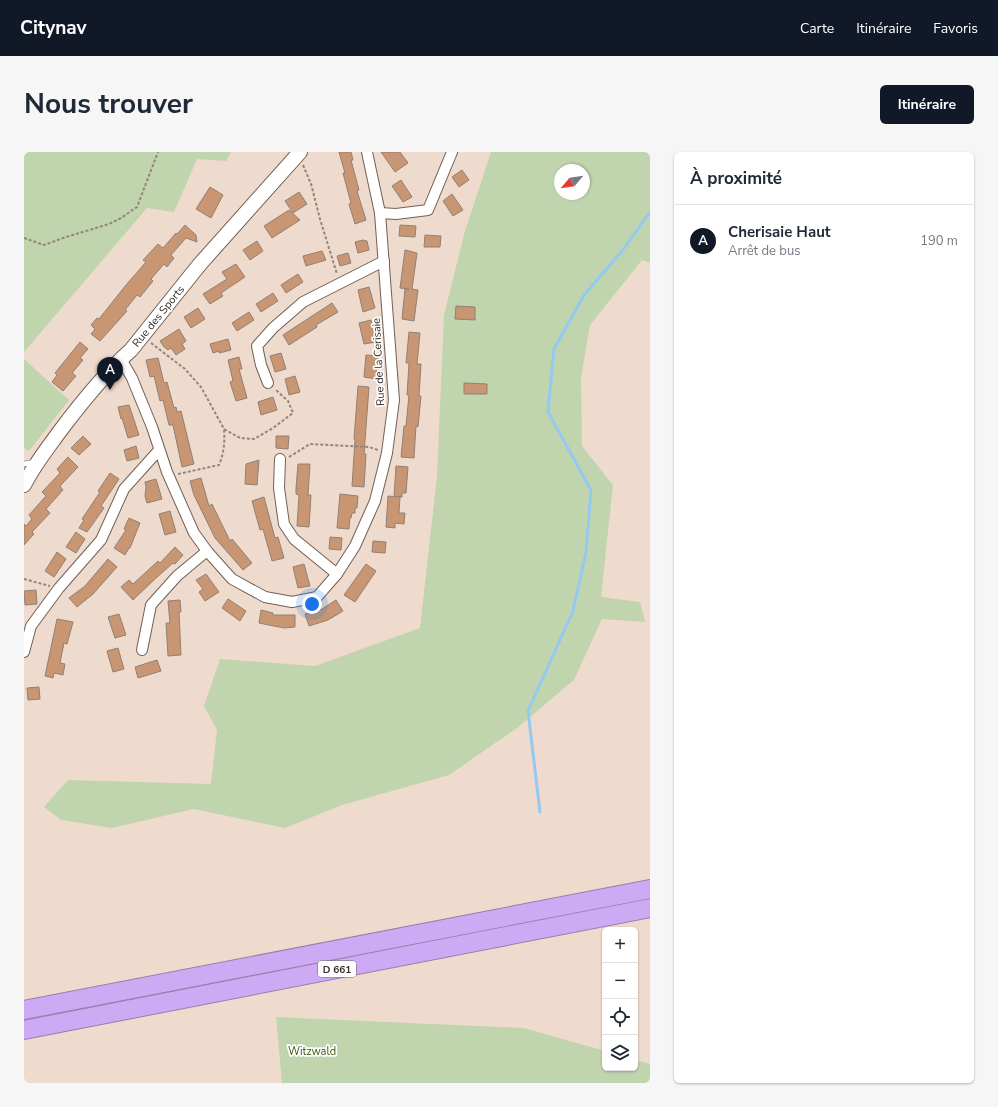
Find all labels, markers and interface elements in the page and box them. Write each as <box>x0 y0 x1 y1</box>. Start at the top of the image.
text: Citynav <box>20 15 87 41</box>
text: Carte <box>800 19 834 38</box>
text: Itinéraire <box>856 19 911 38</box>
text: Favoris <box>933 19 978 38</box>
text: Nous trouver <box>24 85 193 123</box>
button: Itinéraire <box>880 85 974 124</box>
north arrow <box>554 164 590 200</box>
text: À proximité <box>690 167 782 190</box>
text: Cherisaie Haut <box>728 222 831 242</box>
text: A <box>698 232 708 250</box>
text: 190 m <box>920 232 958 250</box>
text: Arrêt de bus <box>728 242 800 260</box>
street label: Rue des Sports <box>129 282 188 350</box>
street label: Rue de la Cerisaie <box>369 317 388 406</box>
pin: A <box>97 357 123 390</box>
your location <box>302 594 322 614</box>
map controls <box>602 927 638 1071</box>
button: + <box>602 927 638 963</box>
road number: D 661 <box>318 961 356 977</box>
button: − <box>602 963 638 999</box>
button: locate <box>602 999 638 1035</box>
button: layers <box>602 1035 638 1071</box>
park label: Witzwald <box>288 1044 336 1059</box>

